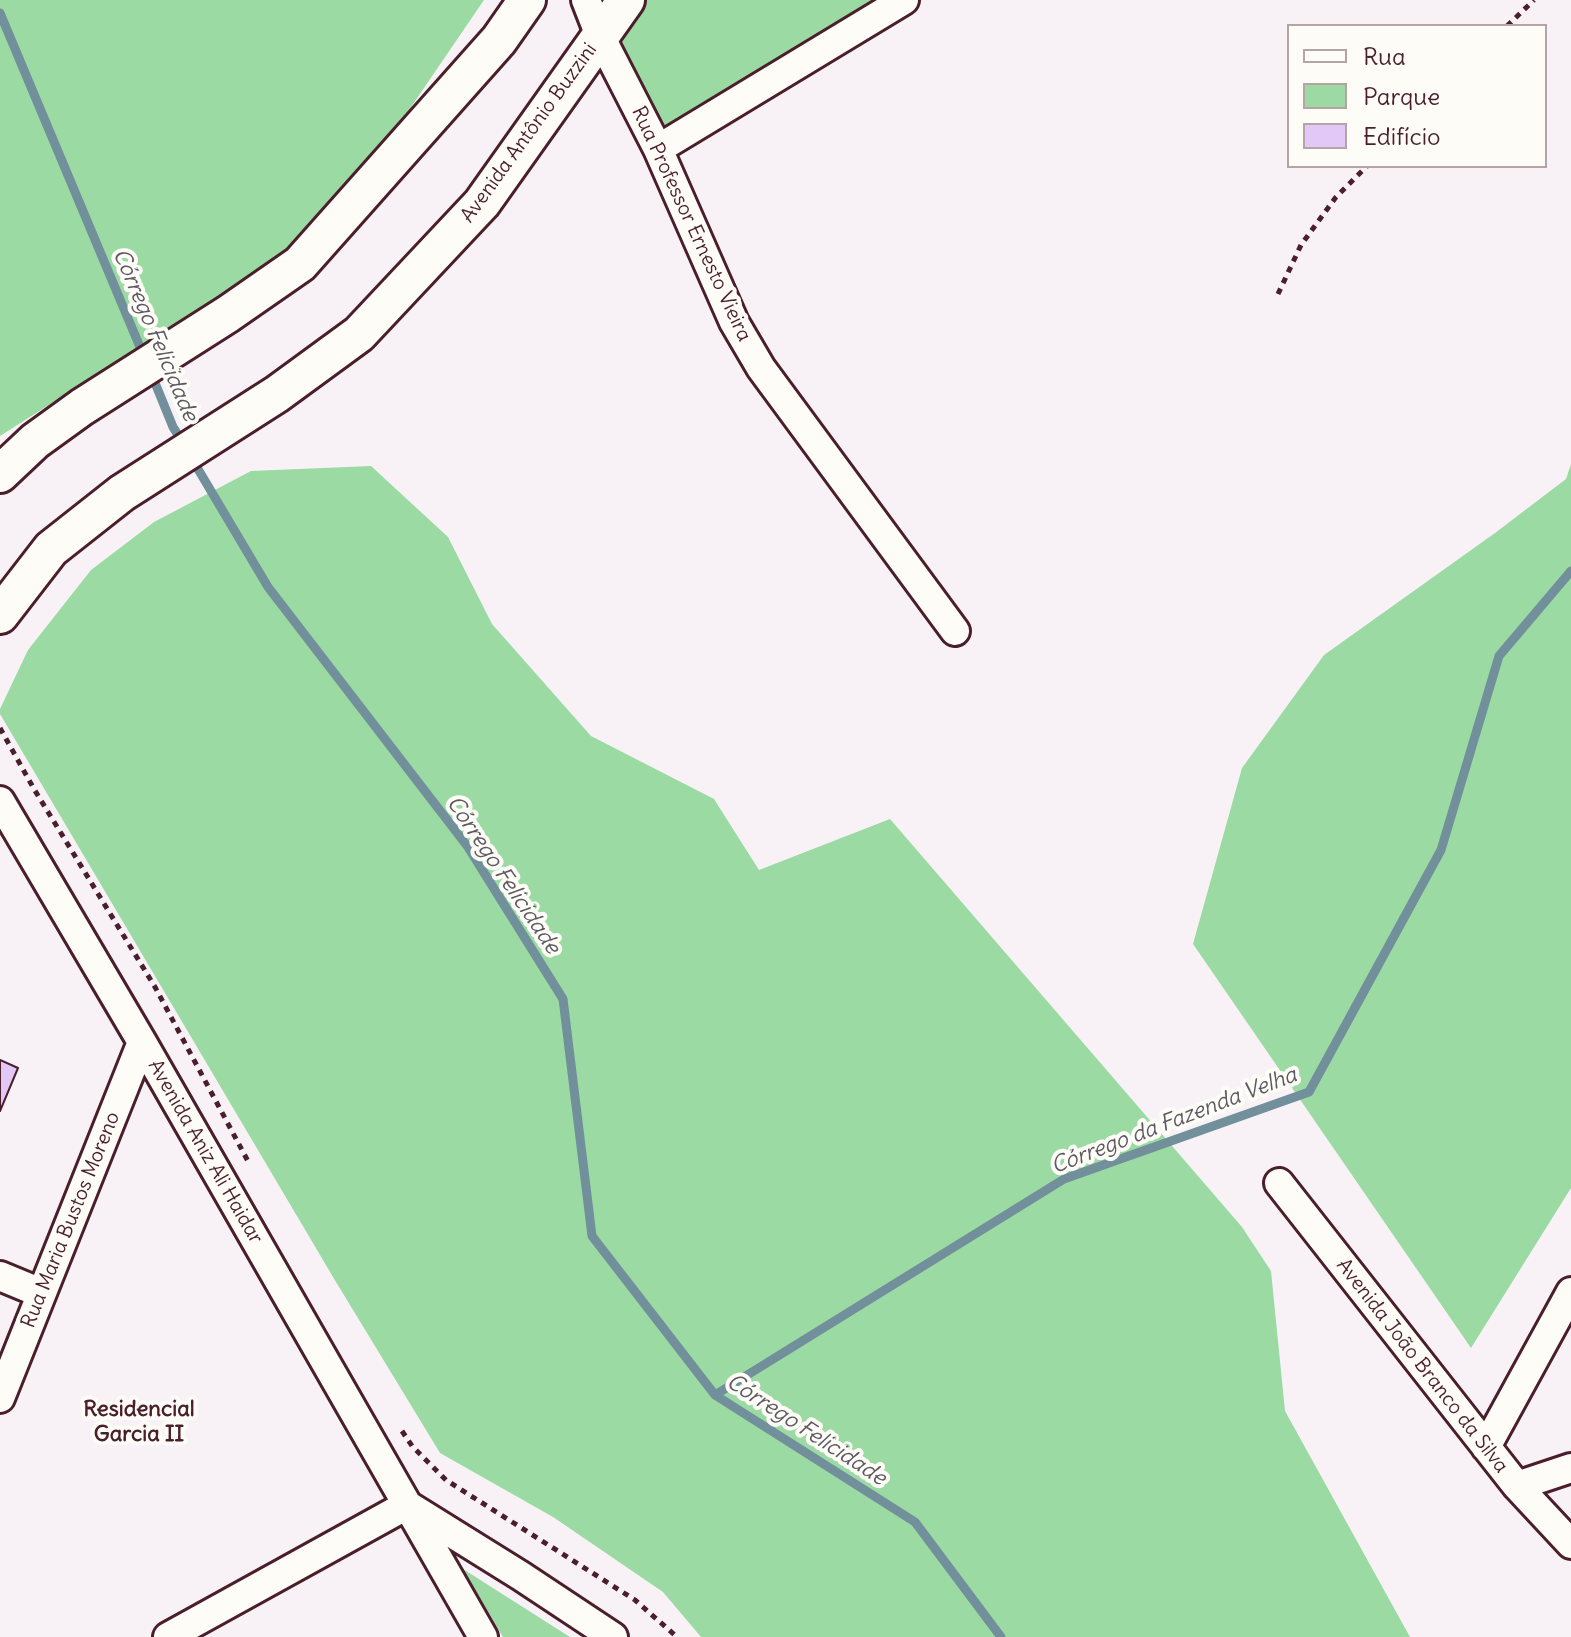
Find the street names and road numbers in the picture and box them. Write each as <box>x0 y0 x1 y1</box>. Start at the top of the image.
street label: Avenida Antônio Buzzini <box>456 39 602 227</box>
street label: Rua Professor Ernesto Vieira <box>626 103 756 345</box>
street label: Avenida Aniz Ali Haidar <box>142 1056 268 1248</box>
street label: Rua Maria Bustos Moreno <box>17 1108 125 1332</box>
street label: Avenida João Branco da Silva <box>1331 1254 1513 1478</box>

